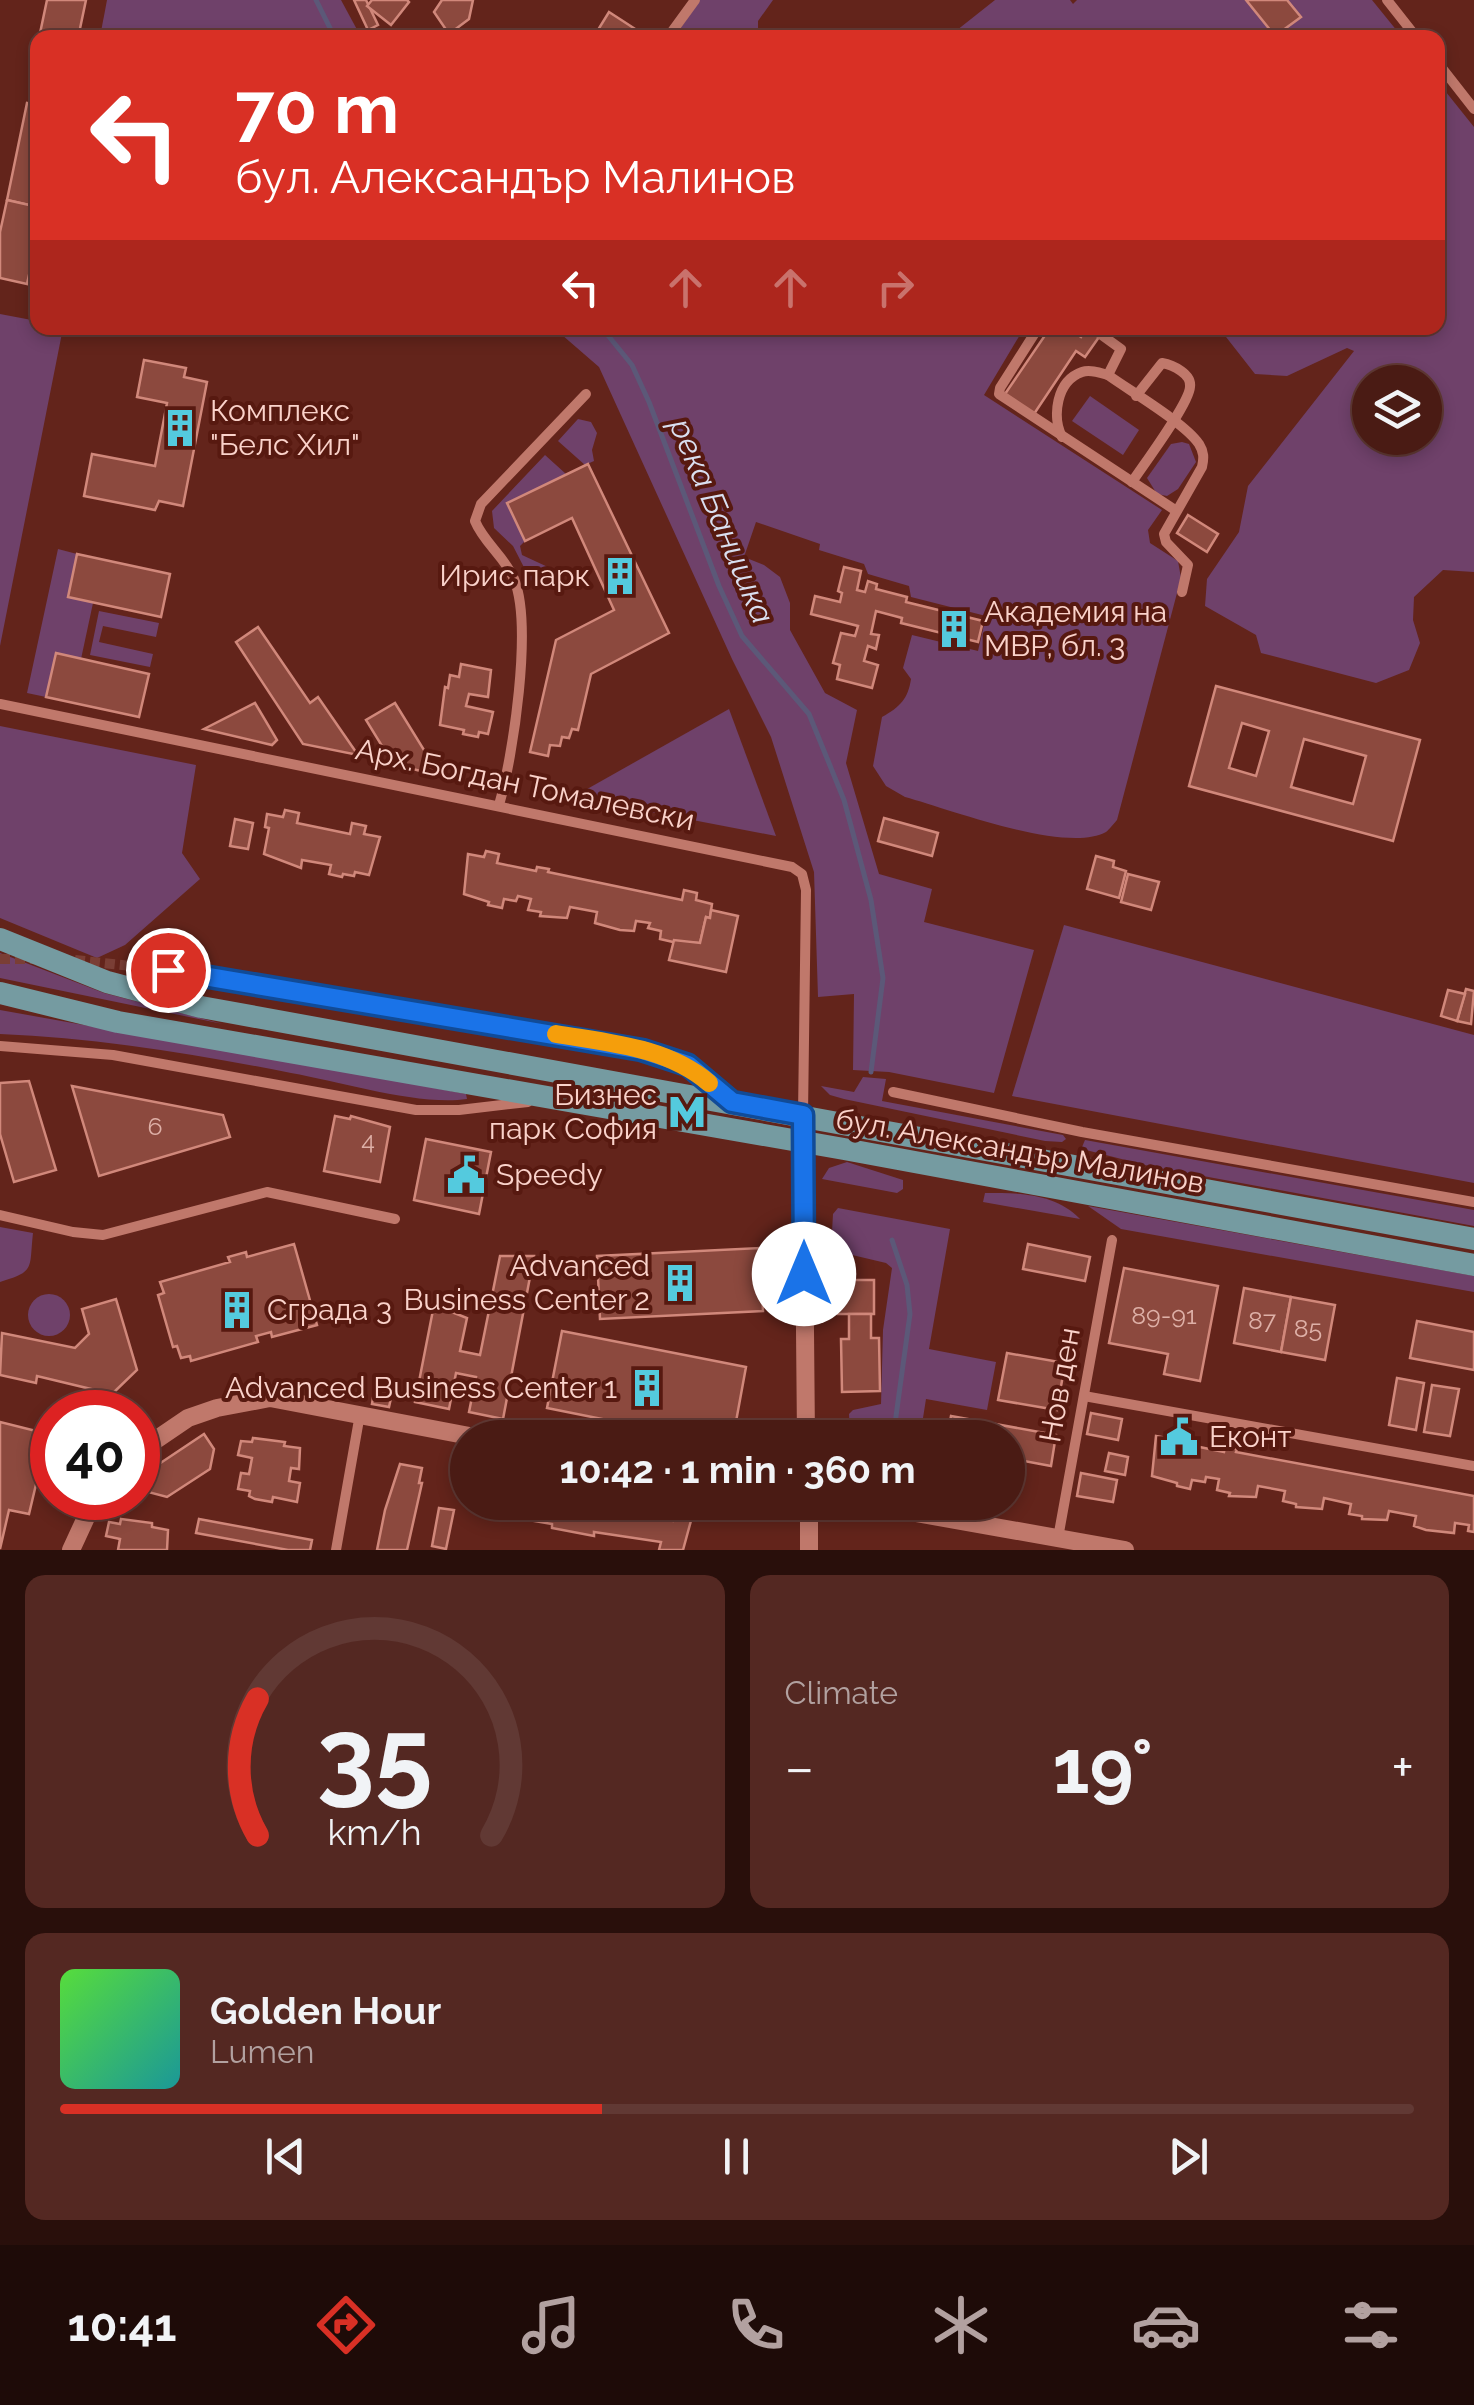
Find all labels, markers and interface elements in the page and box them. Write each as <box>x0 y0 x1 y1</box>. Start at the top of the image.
text: 70 m <box>235 67 399 149</box>
icon: left <box>70 70 200 200</box>
text: бул. Александър Малинов <box>235 151 795 204</box>
icon: left <box>553 260 608 315</box>
icon: ahead <box>658 260 713 315</box>
icon: ahead <box>763 260 818 315</box>
icon: right <box>868 260 923 315</box>
map controls <box>1352 365 1442 455</box>
button: layers <box>1352 365 1442 455</box>
place label: Комплекс "Белс Хил" <box>210 393 360 462</box>
building icon: Комплекс "Белс Хил" <box>159 407 201 449</box>
water label: река Банишка <box>662 411 782 629</box>
building icon: Ирис парк <box>599 555 641 597</box>
place label: Ирис парк <box>439 558 590 593</box>
place label: Академия на МВР, бл. 3 <box>984 594 1167 663</box>
building icon: Академия на МВР, бл. 3 <box>933 608 975 650</box>
street label: Арх. Богдан Томалевски <box>352 731 698 838</box>
pin <box>126 928 211 1013</box>
icon: arrive <box>141 943 196 998</box>
place label: Бизнес парк София <box>489 1077 657 1146</box>
metro station icon: Бизнес парк София <box>666 1091 708 1133</box>
street label: бул. Александър Малинов <box>833 1101 1207 1200</box>
house number: 6 <box>147 1111 163 1141</box>
house number: 4 <box>361 1125 375 1155</box>
public building icon: Speedy <box>445 1154 487 1196</box>
place label: Speedy <box>496 1157 603 1192</box>
position arrow <box>752 1222 856 1326</box>
place label: Advanced Business Center 2 <box>403 1248 650 1317</box>
building icon: Advanced Business Center 2 <box>659 1262 701 1304</box>
building icon: Сграда 3 <box>216 1289 258 1331</box>
place label: Сграда 3 <box>267 1292 392 1327</box>
house number: 89-91 <box>1131 1300 1197 1330</box>
house number: 87 <box>1248 1305 1277 1335</box>
house number: 85 <box>1294 1313 1322 1343</box>
street label: Нов ден <box>1032 1325 1087 1445</box>
building icon: Advanced Business Center 1 <box>626 1367 668 1409</box>
place label: Advanced Business Center 1 <box>225 1370 617 1405</box>
speed limit sign: 40 <box>30 1390 160 1520</box>
public building icon: Еконт <box>1158 1416 1200 1458</box>
place label: Еконт <box>1209 1419 1292 1454</box>
text: 10:42 · 1 min · 360 m <box>559 1447 916 1492</box>
text: Climate <box>785 1674 898 1711</box>
text: 35 <box>317 1695 433 1817</box>
text: 19° <box>1052 1722 1153 1811</box>
text: − <box>785 1735 814 1800</box>
text: + <box>1391 1735 1414 1800</box>
text: km/h <box>328 1811 422 1853</box>
text: Golden Hour <box>210 1988 441 2033</box>
text: Lumen <box>210 2033 314 2070</box>
icon: previous <box>258 2129 313 2184</box>
icon: pause <box>709 2129 764 2184</box>
icon: next <box>1161 2129 1216 2184</box>
icon: directions <box>311 2290 381 2360</box>
icon: music <box>516 2290 586 2360</box>
icon: phone <box>721 2290 791 2360</box>
icon: climate <box>926 2290 996 2360</box>
icon: car <box>1131 2290 1201 2360</box>
icon: filters <box>1336 2290 1406 2360</box>
text: 10:41 <box>68 2299 176 2352</box>

